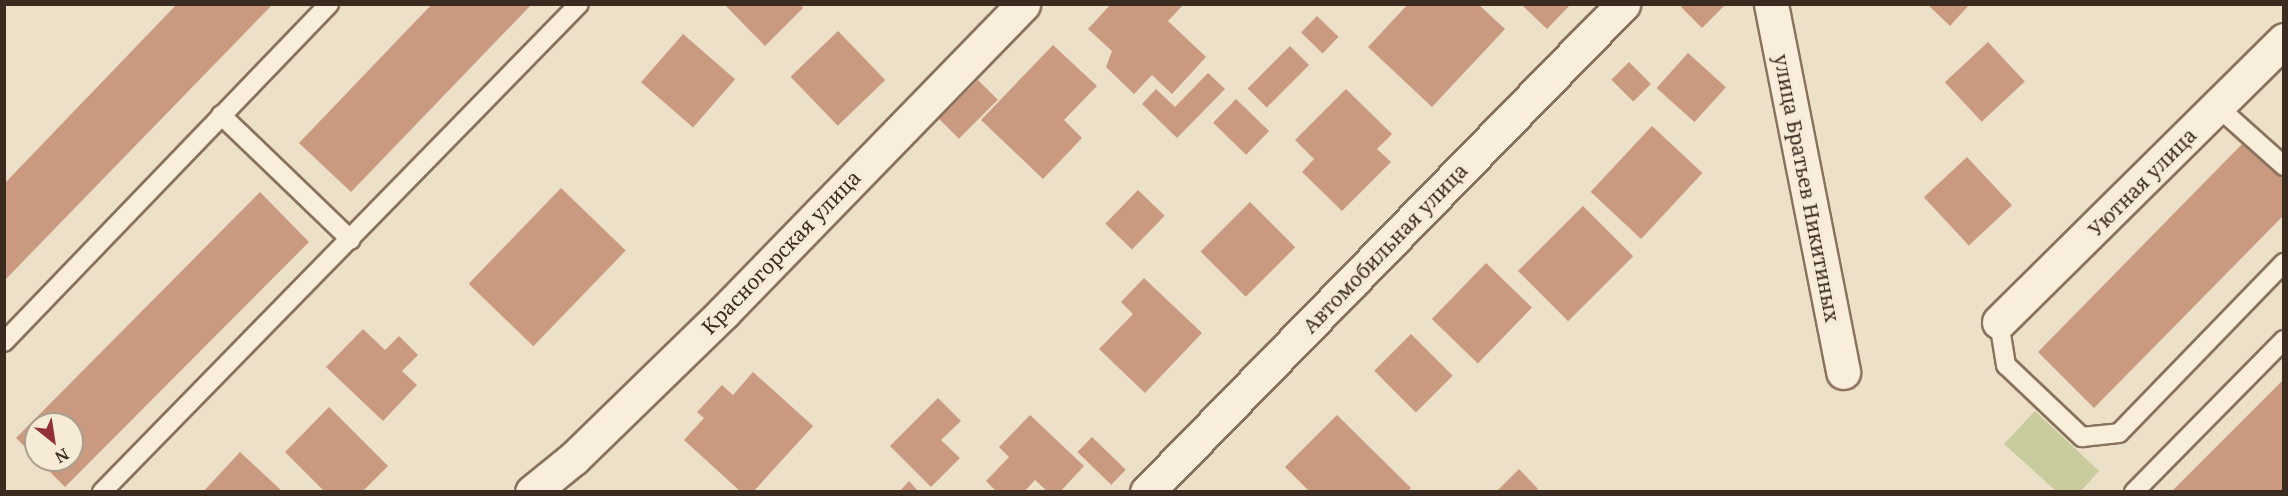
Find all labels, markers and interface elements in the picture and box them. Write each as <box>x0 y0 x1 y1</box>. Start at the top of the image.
street label: улица Братьев Никитиных <box>1769 52 1845 324</box>
street label: Уютная улица <box>2083 123 2201 241</box>
street label: Автомобильная улица <box>1298 158 1472 338</box>
street label: Красногорская улица <box>697 165 865 339</box>
north arrow <box>24 412 84 472</box>
text: N <box>51 443 73 469</box>

